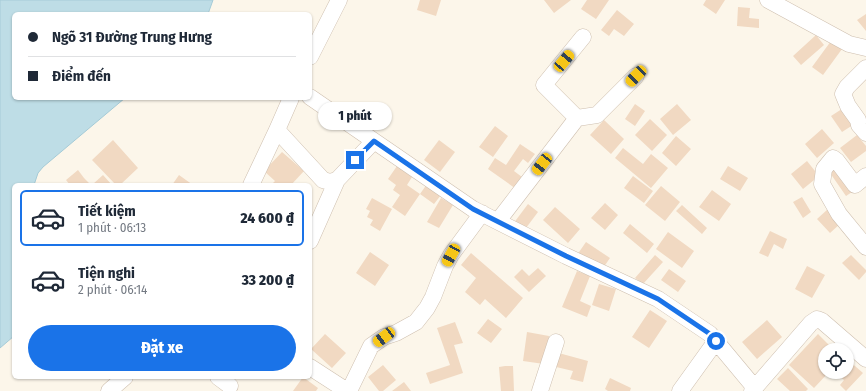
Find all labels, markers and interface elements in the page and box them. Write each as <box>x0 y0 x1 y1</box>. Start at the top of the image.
text: Ngõ 31 Đường Trung Hưng <box>52 28 212 46</box>
car <box>552 48 576 74</box>
car <box>623 63 649 89</box>
text: Điểm đến <box>52 67 111 85</box>
callout: 1 phút <box>318 102 392 130</box>
text: 1 phút <box>338 108 372 123</box>
route end <box>346 151 364 169</box>
car <box>530 151 554 177</box>
icon: car <box>30 200 66 236</box>
text: Tiết kiệm <box>78 202 136 220</box>
text: 24 600 ₫ <box>240 209 294 227</box>
text: 1 phút · 06:13 <box>78 220 146 235</box>
car <box>440 242 462 268</box>
icon: car <box>30 262 66 298</box>
text: Tiện nghi <box>78 264 135 282</box>
text: 33 200 ₫ <box>242 271 294 289</box>
text: 2 phút · 06:14 <box>78 282 147 297</box>
button: Đặt xe <box>28 325 296 371</box>
car <box>371 325 397 349</box>
route start <box>707 332 725 350</box>
map controls <box>818 343 854 379</box>
button: locate <box>818 343 854 379</box>

